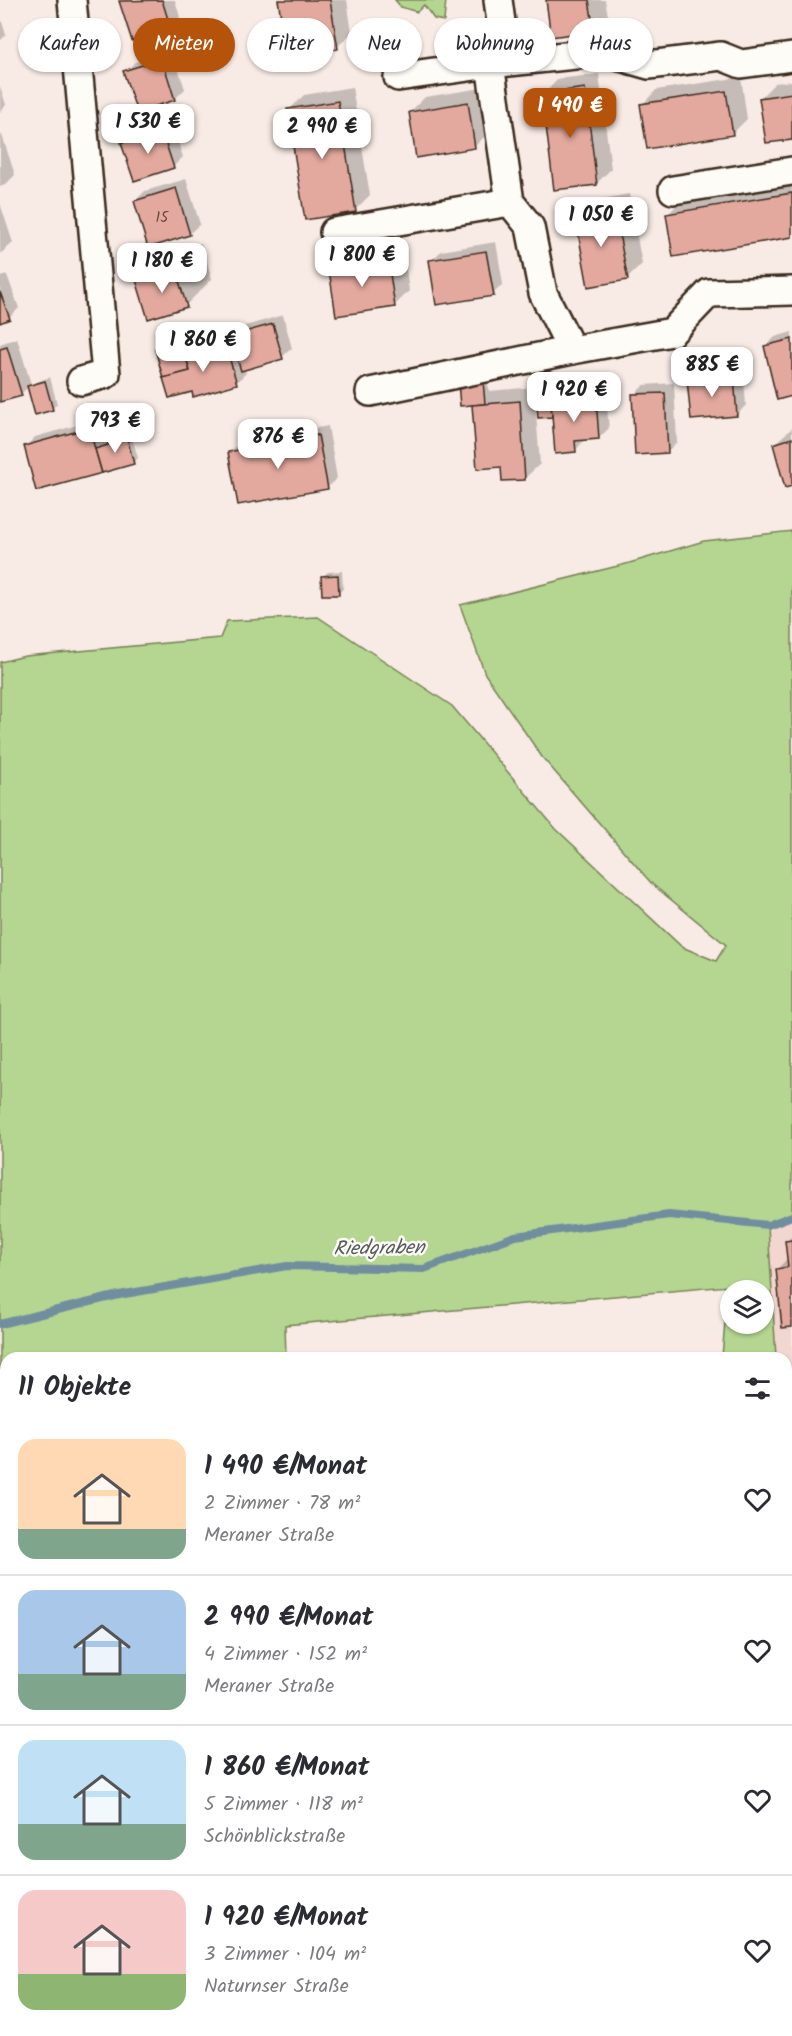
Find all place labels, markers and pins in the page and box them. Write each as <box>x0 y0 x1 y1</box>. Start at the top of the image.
pin: 1 490 € <box>515 88 625 139</box>
pin: 1 530 € <box>93 104 203 155</box>
pin: 2 990 € <box>267 109 377 160</box>
pin: 1 050 € <box>546 197 656 248</box>
pin: 1 800 € <box>307 237 417 288</box>
pin: 1 180 € <box>107 243 217 294</box>
pin: 1 860 € <box>148 322 258 373</box>
pin: 885 € <box>670 347 754 398</box>
pin: 1 920 € <box>519 372 629 423</box>
pin: 793 € <box>73 403 157 454</box>
pin: 876 € <box>236 419 320 470</box>

